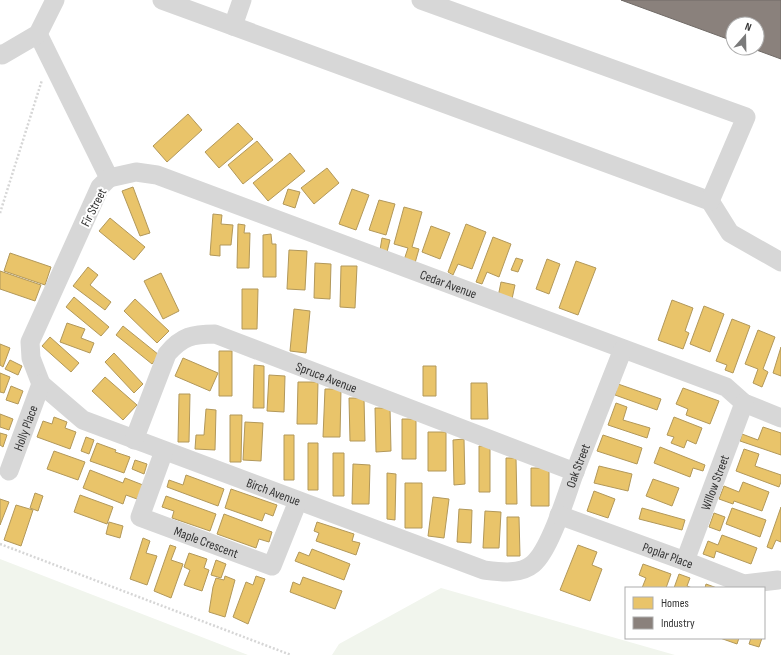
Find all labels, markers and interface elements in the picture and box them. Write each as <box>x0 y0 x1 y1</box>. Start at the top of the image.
north arrow <box>725 16 765 56</box>
text: N <box>743 20 753 34</box>
street label: Fir Street <box>78 186 110 229</box>
street label: Cedar Avenue <box>418 267 479 302</box>
street label: Spruce Avenue <box>293 359 359 397</box>
street label: Holly Place <box>10 403 41 453</box>
street label: Oak Street <box>563 442 594 490</box>
street label: Willow Street <box>698 453 733 513</box>
street label: Birch Avenue <box>244 475 303 510</box>
street label: Maple Crescent <box>172 523 240 562</box>
street label: Poplar Place <box>640 539 695 572</box>
legend <box>625 587 765 639</box>
text: Homes <box>661 596 689 611</box>
text: Industry <box>661 616 695 631</box>

